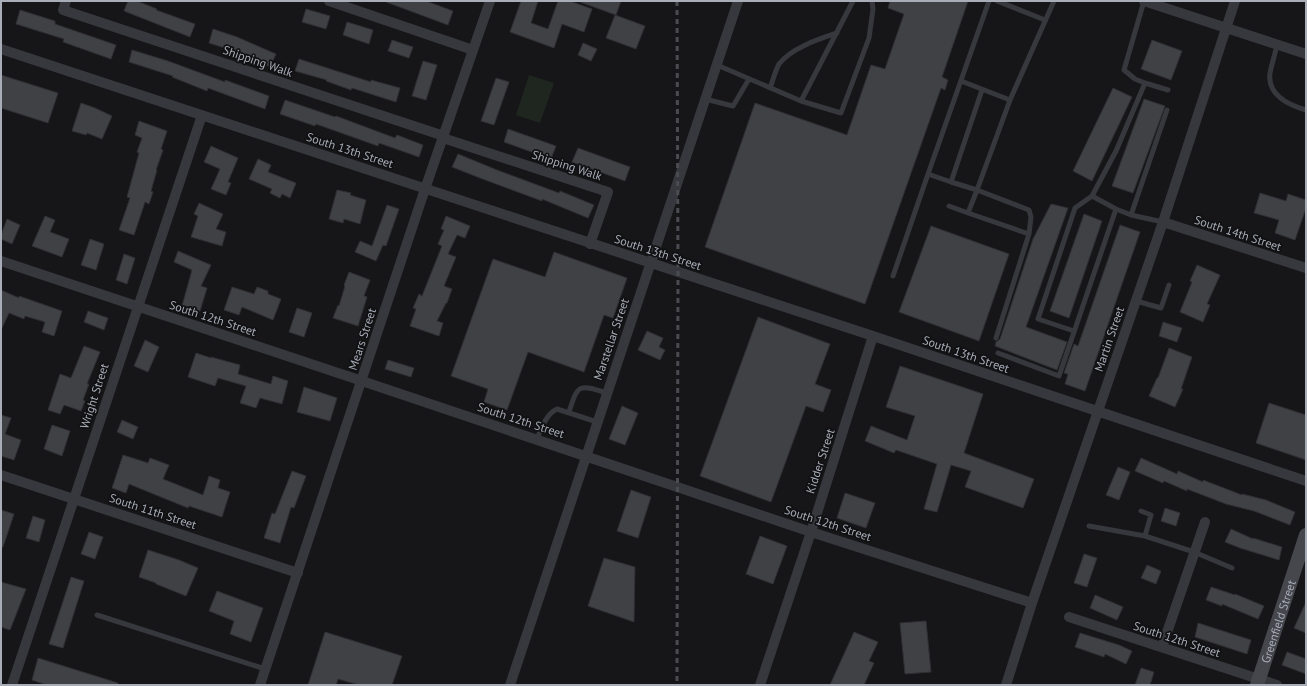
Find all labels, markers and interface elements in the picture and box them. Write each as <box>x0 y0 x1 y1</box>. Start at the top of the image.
street label: Shipping Walk <box>221 42 295 80</box>
street label: South 13th Street <box>305 129 395 171</box>
street label: Shipping Walk <box>530 147 604 183</box>
street label: South 14th Street <box>1193 212 1283 254</box>
street label: South 13th Street <box>613 231 703 273</box>
street label: Marstellar Street <box>590 296 632 382</box>
street label: South 12th Street <box>168 297 258 339</box>
street label: Martin Street <box>1091 305 1127 373</box>
street label: Mears Street <box>345 306 379 372</box>
street label: South 13th Street <box>921 332 1011 376</box>
street label: Wright Street <box>76 362 112 430</box>
street label: South 12th Street <box>476 399 566 441</box>
street label: Kidder Street <box>802 427 838 495</box>
street label: South 11th Street <box>108 490 198 532</box>
street label: South 12th Street <box>783 502 873 544</box>
street label: Greenfield Street <box>1257 578 1298 665</box>
street label: South 12th Street <box>1132 618 1222 660</box>

